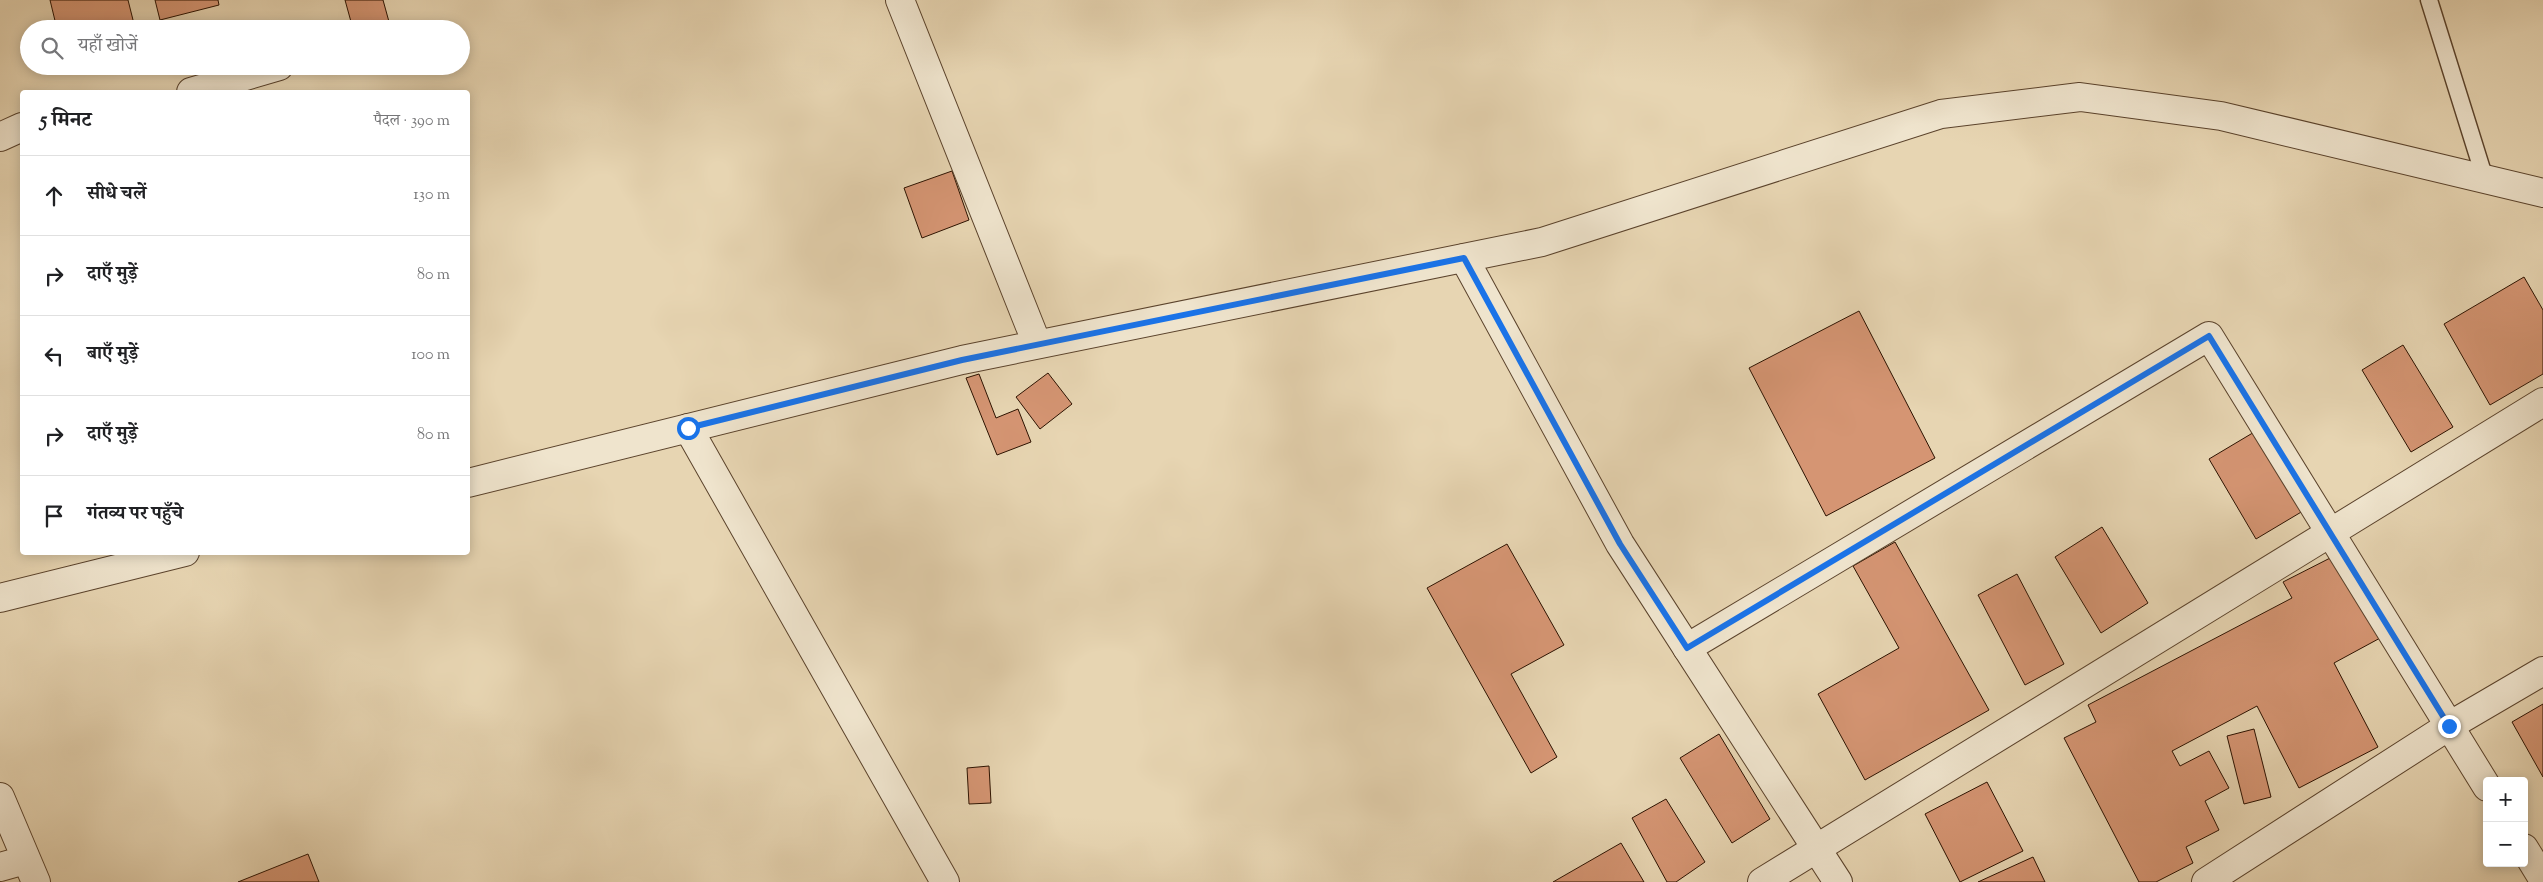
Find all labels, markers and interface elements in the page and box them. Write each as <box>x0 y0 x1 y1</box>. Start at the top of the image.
search box <box>20 20 470 75</box>
text: यहाँ खोजें <box>78 33 138 60</box>
icon: search <box>38 34 66 62</box>
text: 5 मिनट <box>40 106 91 136</box>
text: पैदल · 390 m <box>374 110 450 133</box>
text: सीधे चलें <box>87 181 146 208</box>
icon: ahead <box>40 182 68 210</box>
text: 130 m <box>413 184 450 207</box>
text: दाएँ मुड़ें <box>87 261 138 288</box>
icon: right <box>40 262 68 290</box>
text: 80 m <box>417 264 450 287</box>
text: बाएँ मुड़ें <box>87 341 138 368</box>
icon: left <box>40 342 68 370</box>
text: 100 m <box>411 344 450 367</box>
route start <box>677 417 700 440</box>
text: दाएँ मुड़ें <box>87 421 138 448</box>
icon: right <box>40 422 68 450</box>
text: 80 m <box>417 424 450 447</box>
text: गंतव्य पर पहुँचे <box>87 501 183 528</box>
icon: arrive <box>40 502 68 530</box>
route end <box>2438 715 2461 738</box>
map controls <box>2483 777 2528 867</box>
button: + <box>2483 777 2528 822</box>
button: − <box>2483 822 2528 867</box>

